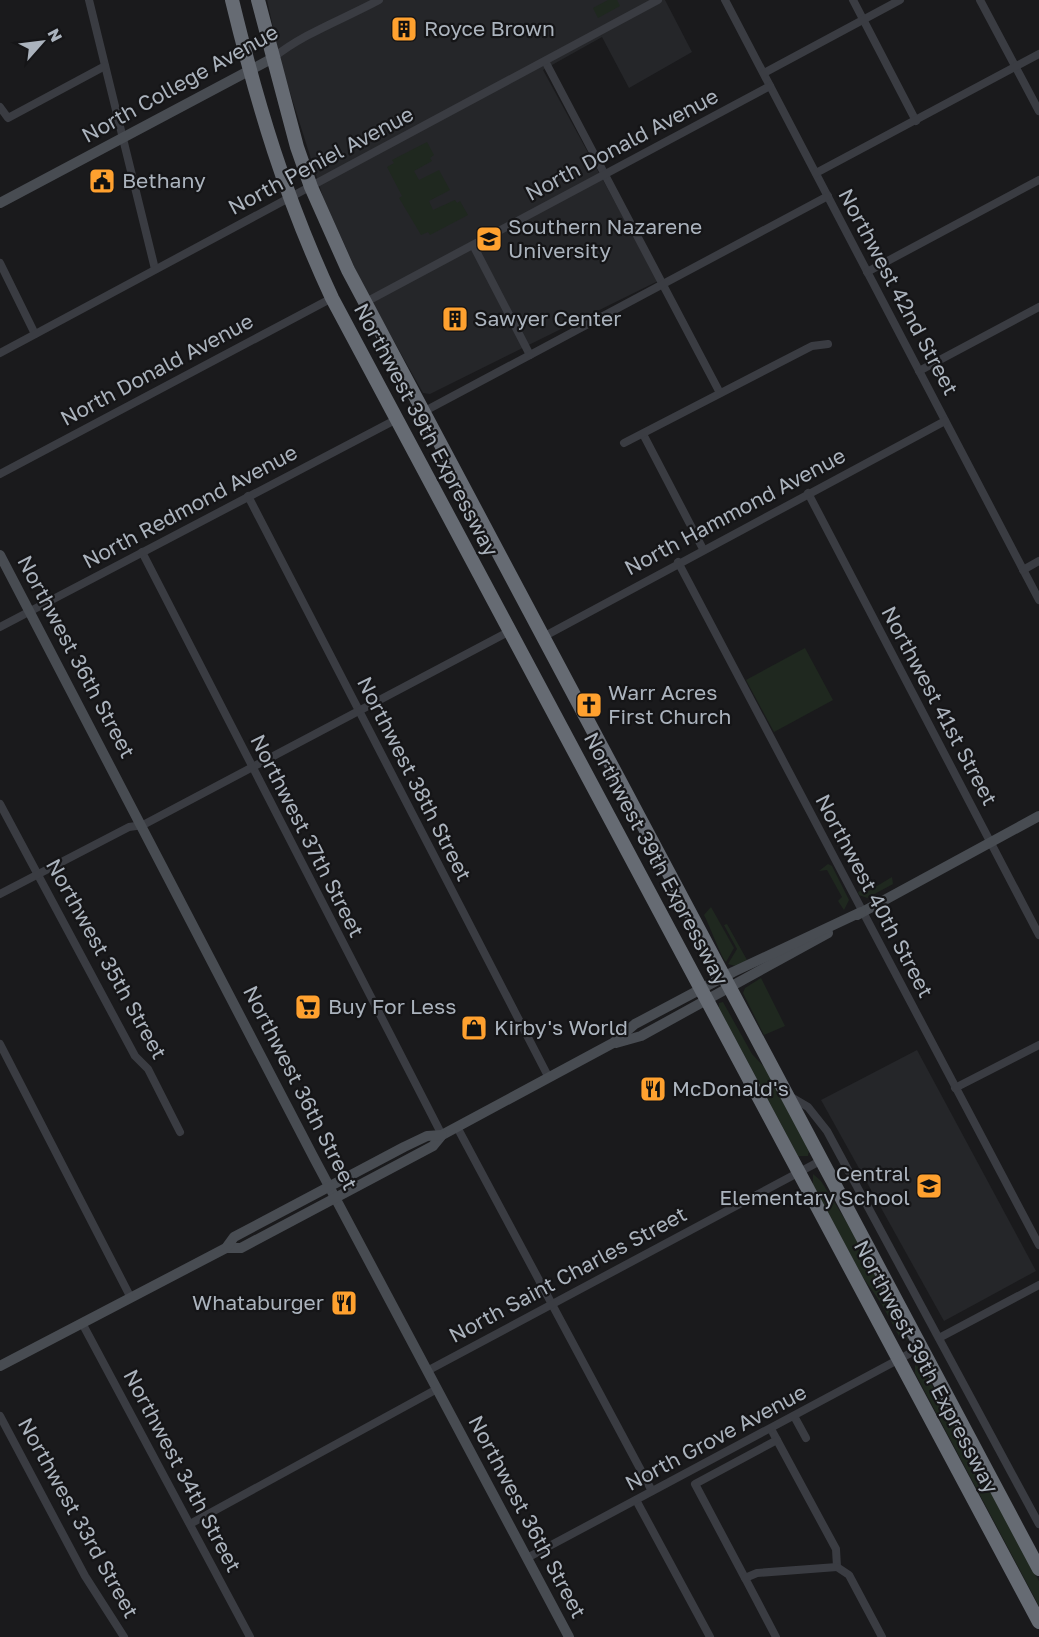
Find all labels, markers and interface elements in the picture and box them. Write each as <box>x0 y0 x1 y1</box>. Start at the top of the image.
north arrow <box>12 12 72 72</box>
building icon: Royce Brown <box>389 14 419 44</box>
place label: Royce Brown <box>424 15 555 41</box>
street label: North College Avenue <box>77 18 282 148</box>
text: N <box>44 25 67 45</box>
street label: North Donald Avenue <box>521 82 722 206</box>
street label: North Peniel Avenue <box>223 100 418 220</box>
public building icon: Bethany <box>87 166 117 196</box>
place label: Bethany <box>122 167 206 193</box>
street label: Northwest 42nd Street <box>833 184 964 399</box>
place label: Southern Nazarene University <box>508 213 702 263</box>
school or university icon: Southern Nazarene University <box>474 224 504 254</box>
street label: Northwest 39th Expressway <box>349 298 505 561</box>
building icon: Sawyer Center <box>440 304 470 334</box>
place label: Sawyer Center <box>474 305 621 331</box>
street label: North Donald Avenue <box>56 307 257 431</box>
street label: North Redmond Avenue <box>78 438 301 574</box>
street label: North Hammond Avenue <box>620 442 849 580</box>
street label: Northwest 36th Street <box>12 551 141 762</box>
street label: Northwest 41st Street <box>876 601 1003 810</box>
street label: Northwest 38th Street <box>352 672 478 885</box>
place label: Warr Acres First Church <box>608 679 731 729</box>
church icon: Warr Acres First Church <box>574 690 604 720</box>
street label: Northwest 39th Expressway <box>579 727 735 990</box>
street label: Northwest 37th Street <box>245 730 370 941</box>
street label: Northwest 40th Street <box>810 789 940 1002</box>
street label: Northwest 35th Street <box>41 854 173 1063</box>
street label: Northwest 36th Street <box>238 981 364 1194</box>
supermarket icon: Buy For Less <box>293 992 323 1022</box>
place label: Buy For Less <box>328 993 456 1019</box>
shop icon: Kirby's World <box>459 1013 489 1043</box>
place label: Kirby's World <box>494 1014 628 1040</box>
restaurant icon: McDonald's <box>638 1074 668 1104</box>
place label: McDonald's <box>672 1075 789 1101</box>
place label: Central Elementary School <box>719 1160 910 1210</box>
school or university icon: Central Elementary School <box>914 1171 944 1201</box>
street label: North Saint Charles Street <box>444 1200 691 1348</box>
street label: Northwest 39th Expressway <box>849 1235 1005 1498</box>
restaurant icon: Whataburger <box>329 1288 359 1318</box>
place label: Whataburger <box>192 1289 324 1315</box>
street label: Northwest 34th Street <box>118 1365 247 1576</box>
street label: North Grove Avenue <box>620 1378 811 1496</box>
street label: Northwest 36th Street <box>463 1411 592 1622</box>
street label: Northwest 33rd Street <box>13 1413 145 1622</box>

